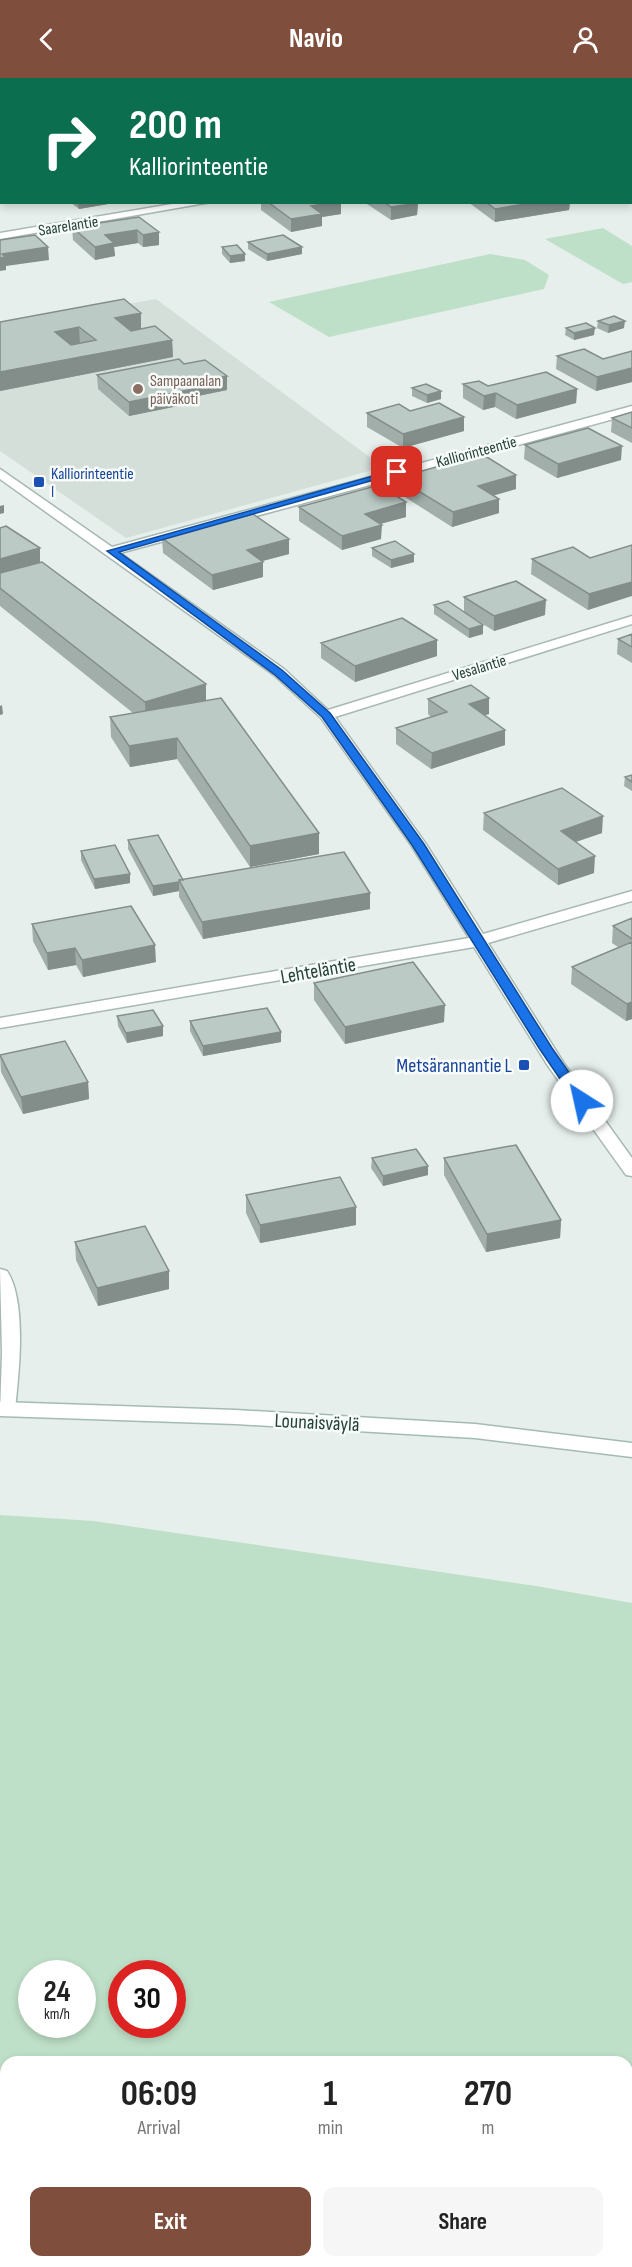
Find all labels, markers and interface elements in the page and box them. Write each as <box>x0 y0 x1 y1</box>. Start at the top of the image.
icon: back <box>30 23 63 56</box>
text: Navio <box>289 23 343 55</box>
icon: person <box>569 23 602 56</box>
text: 200 m <box>129 100 222 151</box>
icon: right <box>30 102 108 180</box>
text: Kalliorinteentie <box>129 151 268 183</box>
street label: Saarelantie <box>37 212 100 241</box>
place label: Sampaanalan päiväkoti <box>150 372 221 409</box>
marker: Sampaanalan päiväkoti <box>131 382 145 396</box>
street label: Kalliorinteentie <box>434 433 519 472</box>
pin <box>371 446 422 497</box>
icon: arrive <box>380 455 413 488</box>
place label: Kalliorinteentie I <box>51 465 134 502</box>
marker: Kalliorinteentie I <box>32 475 46 489</box>
street label: Vesalantie <box>450 651 509 686</box>
street label: Lehteläntie <box>279 953 358 989</box>
place label: Metsärannantie L <box>396 1054 513 1078</box>
marker: Metsärannantie L <box>517 1058 531 1072</box>
position arrow <box>550 1069 614 1133</box>
street label: Lounaisväylä <box>274 1409 360 1437</box>
speed limit sign: 30 <box>108 1960 186 2038</box>
text: 24 <box>44 1974 70 2010</box>
text: km/h <box>44 2005 70 2024</box>
text: 06:09 <box>121 2073 197 2116</box>
text: 1 <box>323 2073 337 2116</box>
text: 270 <box>464 2073 512 2116</box>
text: Arrival <box>137 2116 180 2140</box>
text: min <box>318 2116 343 2140</box>
text: m <box>482 2116 494 2140</box>
button: Exit <box>30 2187 311 2256</box>
button: Share <box>323 2187 603 2256</box>

